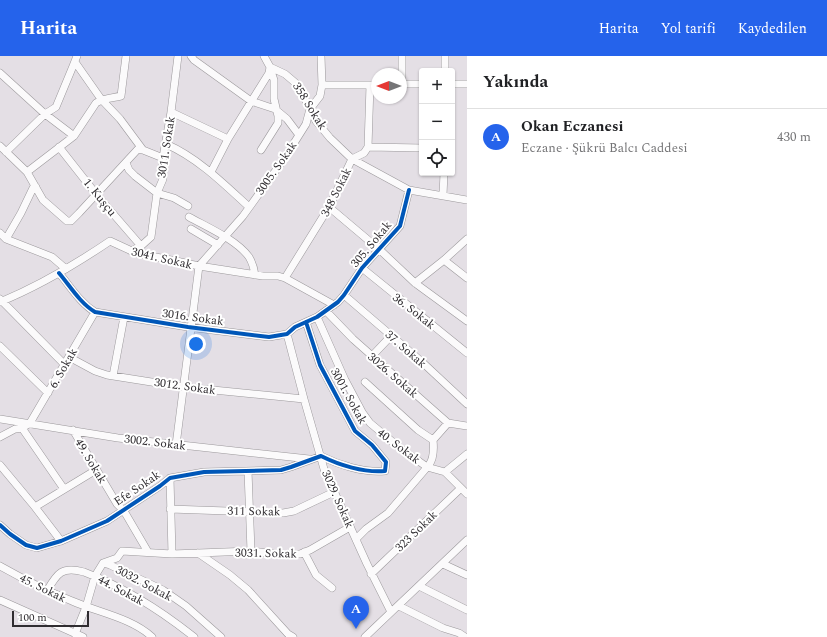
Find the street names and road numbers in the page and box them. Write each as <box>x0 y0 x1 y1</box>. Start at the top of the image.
street label: 358 Sokak <box>287 79 332 134</box>
street label: 3011. Sokak <box>152 115 181 179</box>
street label: 3005. Sokak <box>251 137 302 199</box>
street label: 348 Sokak <box>316 164 357 220</box>
street label: 1. Kuşçu <box>78 174 121 221</box>
street label: 305. Sokak <box>346 216 397 272</box>
street label: 3041. Sokak <box>129 242 195 275</box>
street label: 36. Sokak <box>388 288 440 334</box>
street label: 3016. Sokak <box>161 304 225 331</box>
street label: 37. Sokak <box>381 326 431 373</box>
street label: 6. Sokak <box>44 344 83 392</box>
street label: 3026. Sokak <box>363 348 423 403</box>
street label: 3001. Sokak <box>325 364 372 428</box>
street label: 3012. Sokak <box>153 373 217 400</box>
street label: 40. Sokak <box>373 424 425 469</box>
street label: 3002. Sokak <box>123 429 187 456</box>
street label: 49. Sokak <box>70 435 112 488</box>
street label: Efe Sokak <box>110 466 165 511</box>
street label: 3029. Sokak <box>316 467 359 532</box>
street label: 311 Sokak <box>227 502 281 521</box>
street label: 323 Sokak <box>391 506 442 557</box>
street label: 3031. Sokak <box>235 543 298 564</box>
street label: 3032. Sokak <box>112 560 176 607</box>
street label: 45. Sokak <box>16 569 70 608</box>
street label: 44. Sokak <box>94 570 148 611</box>

